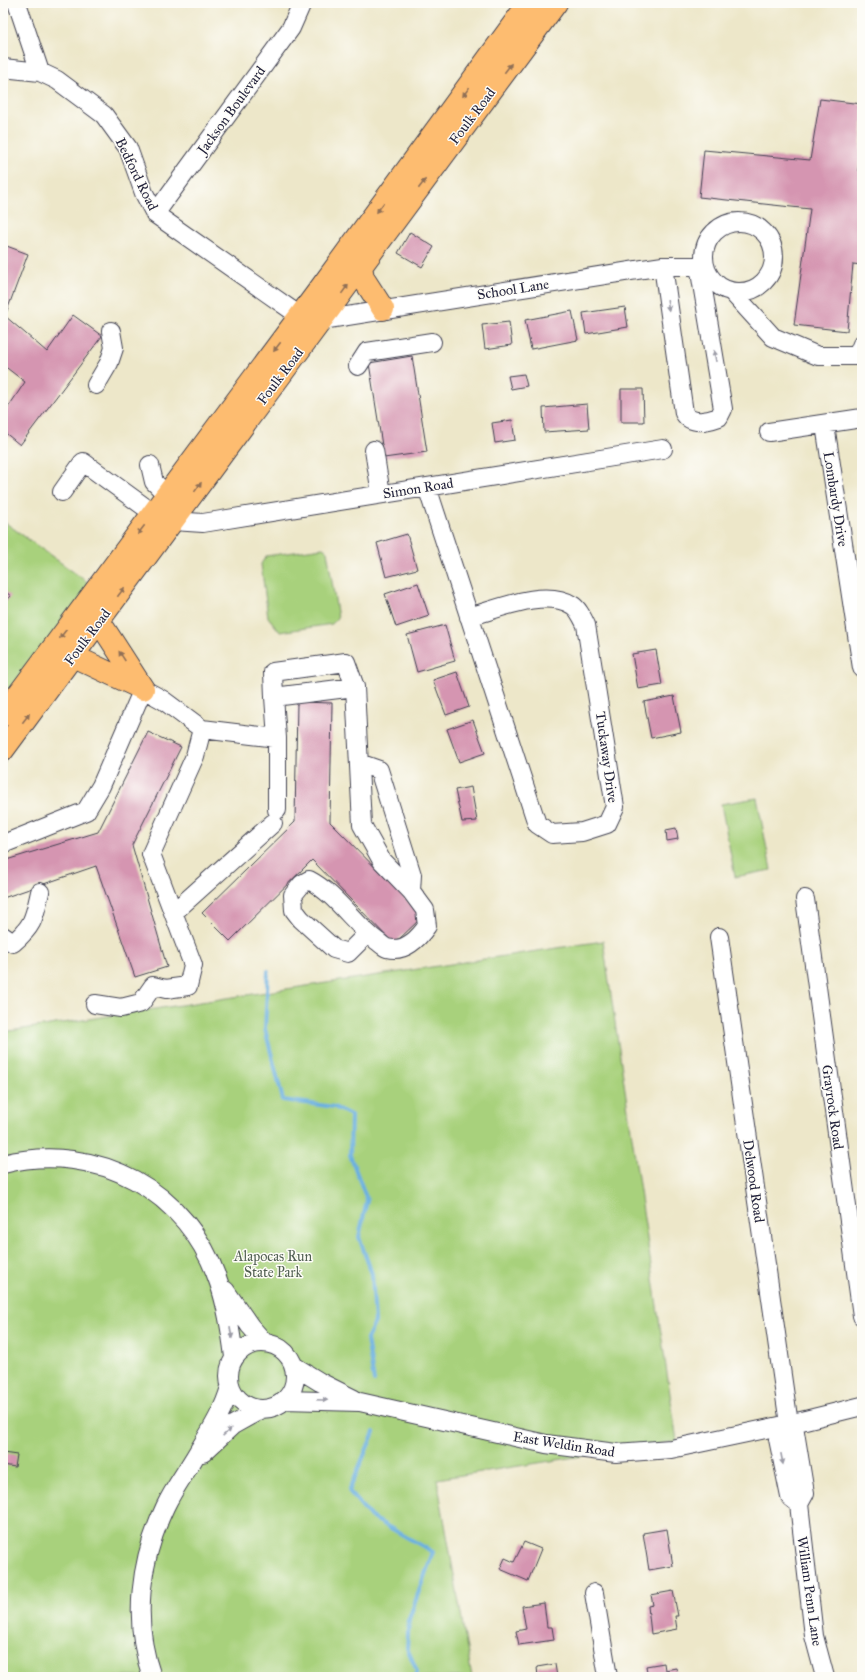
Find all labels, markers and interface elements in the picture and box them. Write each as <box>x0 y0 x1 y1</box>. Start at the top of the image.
street label: Jackson Boulevard <box>193 63 270 160</box>
one-way arrow <box>504 63 512 74</box>
street label: Foulk Road <box>446 85 499 148</box>
one-way arrow <box>461 86 470 97</box>
street label: Bedford Road <box>112 135 161 213</box>
one-way arrow <box>418 179 426 189</box>
one-way arrow <box>376 202 384 213</box>
street label: School Lane <box>476 275 550 304</box>
one-way arrow <box>341 283 349 294</box>
one-way arrow <box>665 299 671 311</box>
one-way arrow <box>273 342 281 353</box>
street label: Foulk Road <box>254 345 307 408</box>
one-way arrow <box>711 350 717 362</box>
street label: Lombardy Drive <box>820 450 851 548</box>
street label: Simon Road <box>382 475 455 502</box>
one-way arrow <box>194 482 202 492</box>
one-way arrow <box>137 525 145 535</box>
one-way arrow <box>116 586 125 597</box>
street label: Foulk Road <box>61 606 114 669</box>
one-way arrow <box>59 629 67 640</box>
one-way arrow <box>118 651 126 661</box>
street label: Tuckaway Drive <box>592 710 621 804</box>
one-way arrow <box>22 713 30 724</box>
street label: Grayrock Road <box>818 1064 847 1151</box>
street label: Delwood Road <box>739 1138 768 1224</box>
park label: Alapocas Run State Park <box>233 1248 312 1281</box>
one-way arrow <box>228 1327 234 1339</box>
one-way arrow <box>316 1397 329 1403</box>
one-way arrow <box>222 1427 232 1436</box>
street label: East Weldin Road <box>512 1428 616 1461</box>
one-way arrow <box>780 1453 786 1465</box>
street label: William Penn Lane <box>793 1535 826 1647</box>

